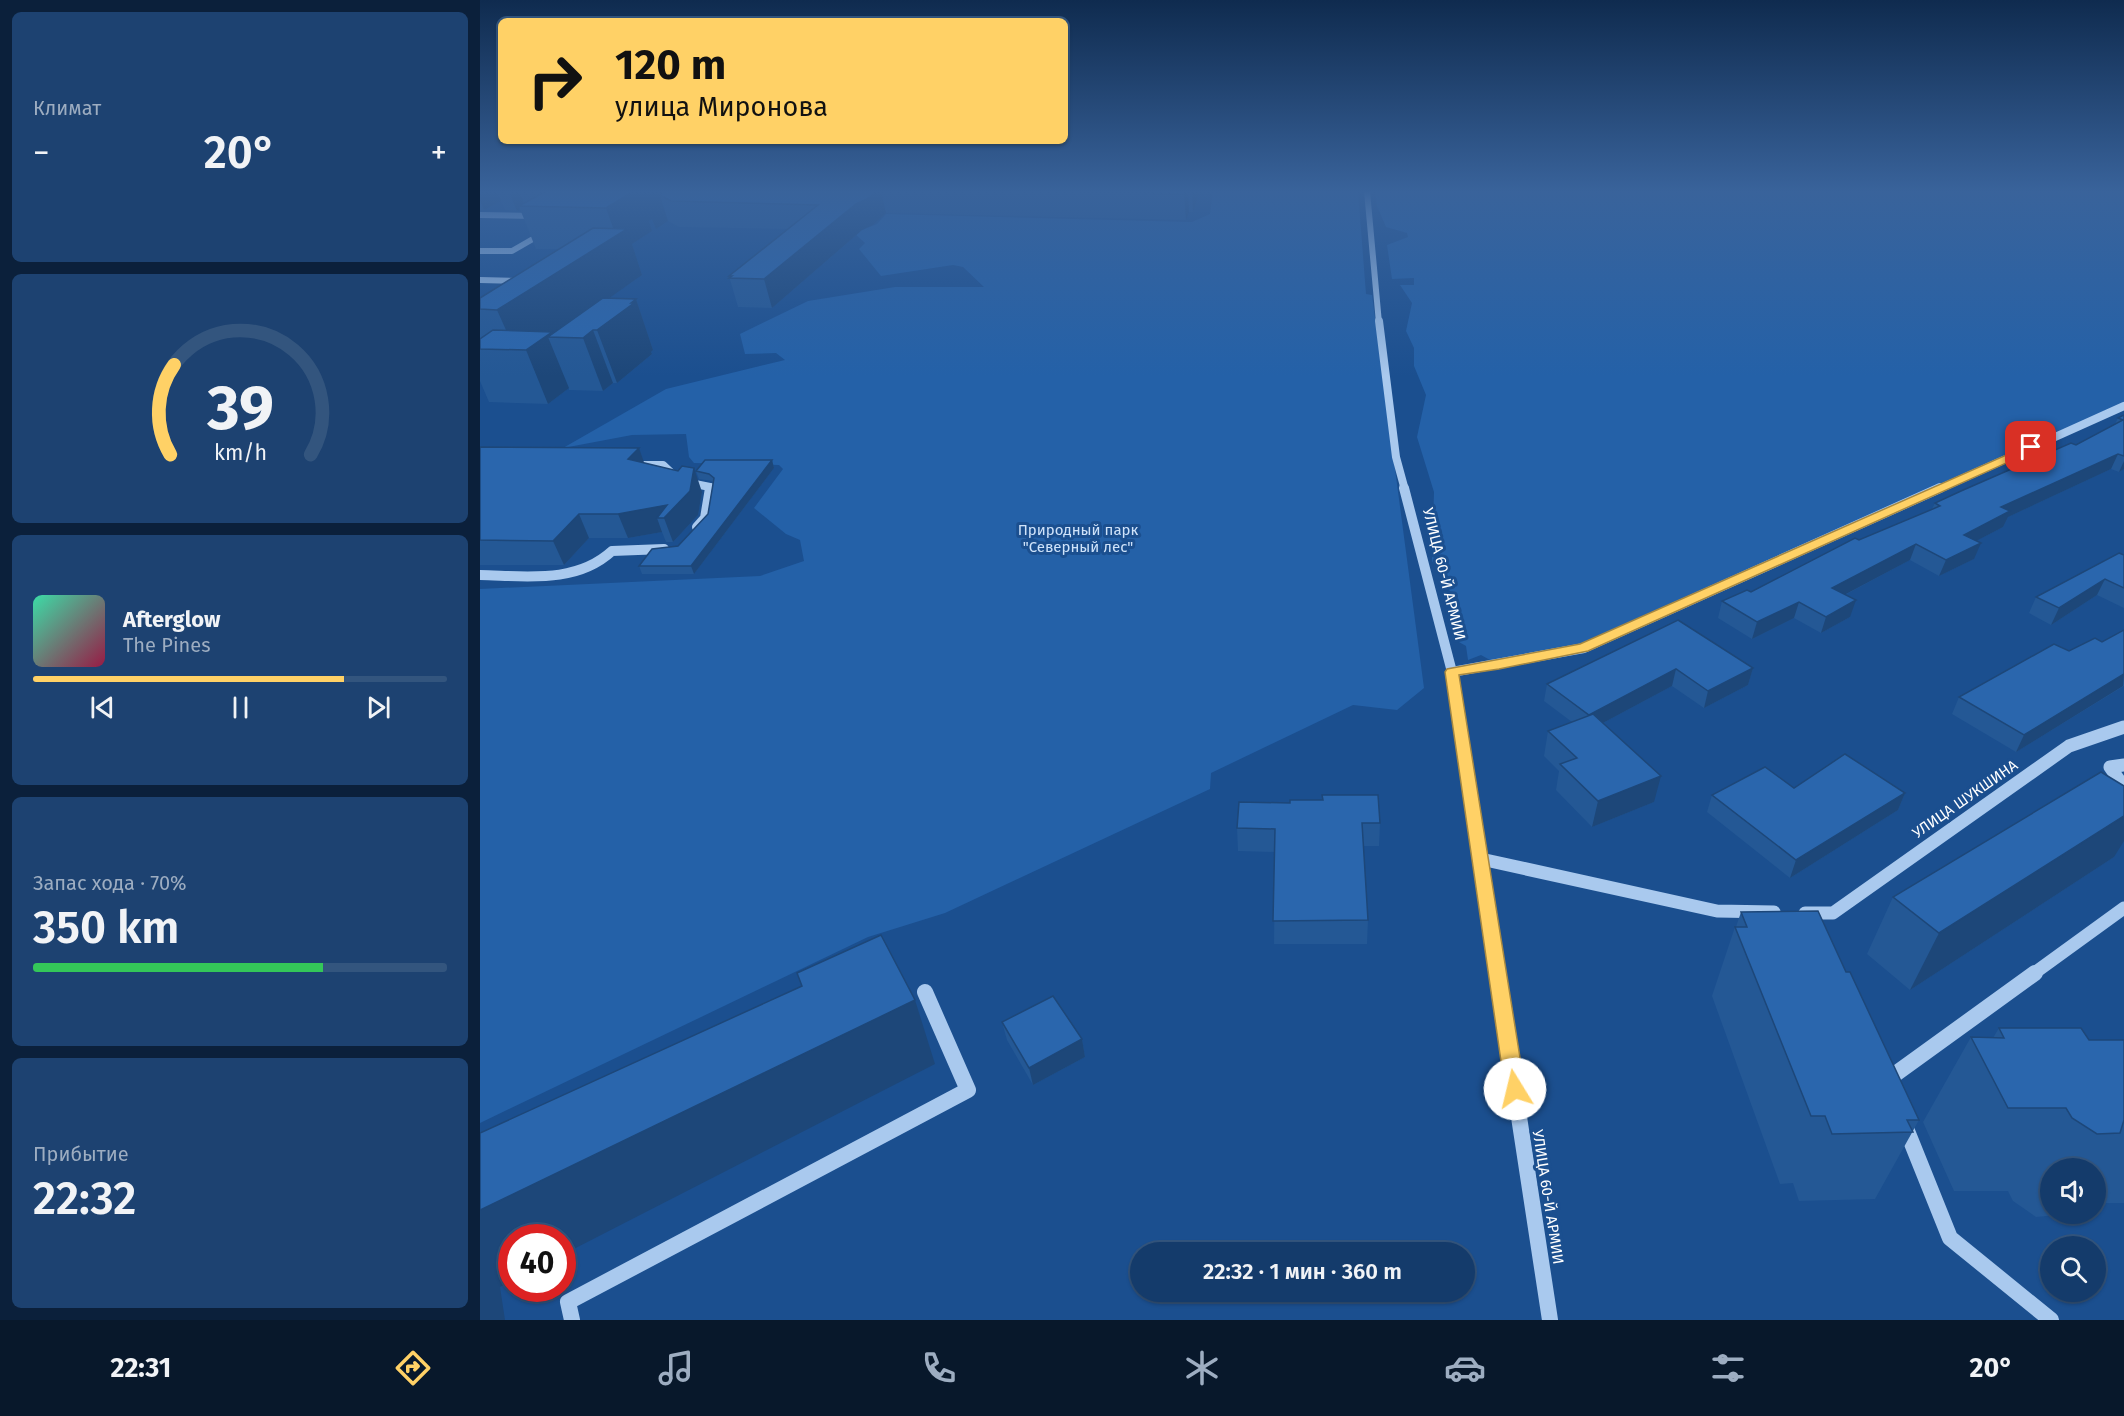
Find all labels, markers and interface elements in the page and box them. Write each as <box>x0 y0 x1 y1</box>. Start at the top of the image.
text: 120 m <box>615 40 726 90</box>
icon: right <box>516 42 594 120</box>
text: улица Миронова <box>615 91 828 123</box>
text: Климат <box>33 96 101 120</box>
text: 20° <box>204 126 276 180</box>
text: − <box>33 133 50 173</box>
text: + <box>431 133 447 173</box>
text: 39 <box>206 372 273 447</box>
pin <box>2005 421 2056 472</box>
icon: arrive <box>2014 430 2047 463</box>
text: km/h <box>213 441 267 467</box>
street label: УЛИЦА 60-Й АРМИИ <box>1419 506 1469 642</box>
park label: Природный парк "Северный лес" <box>1018 521 1138 556</box>
text: Afterglow <box>123 606 220 633</box>
text: The Pines <box>123 633 210 657</box>
icon: previous <box>86 691 119 724</box>
icon: pause <box>224 691 257 724</box>
icon: next <box>362 691 395 724</box>
street label: УЛИЦА ШУКШИНА <box>1909 756 2021 842</box>
text: Запас хода · 70% <box>33 871 187 895</box>
text: 350 km <box>33 901 179 955</box>
position arrow <box>1483 1057 1547 1121</box>
street label: УЛИЦА 60-Й АРМИИ <box>1528 1128 1568 1266</box>
text: Прибытие <box>33 1142 129 1166</box>
map controls <box>2040 1158 2106 1302</box>
button: sound <box>2040 1158 2106 1224</box>
text: 22:32 <box>33 1172 136 1226</box>
speed limit sign: 40 <box>498 1224 576 1302</box>
button: search <box>2040 1236 2106 1302</box>
text: 22:32 · 1 мин · 360 m <box>1203 1258 1402 1285</box>
icon: directions <box>392 1347 434 1389</box>
icon: music <box>655 1347 697 1389</box>
icon: phone <box>918 1347 960 1389</box>
icon: climate <box>1181 1347 1223 1389</box>
icon: car <box>1444 1347 1486 1389</box>
icon: filters <box>1707 1347 1749 1389</box>
text: 22:31 <box>110 1352 171 1384</box>
text: 20° <box>1970 1352 2013 1384</box>

